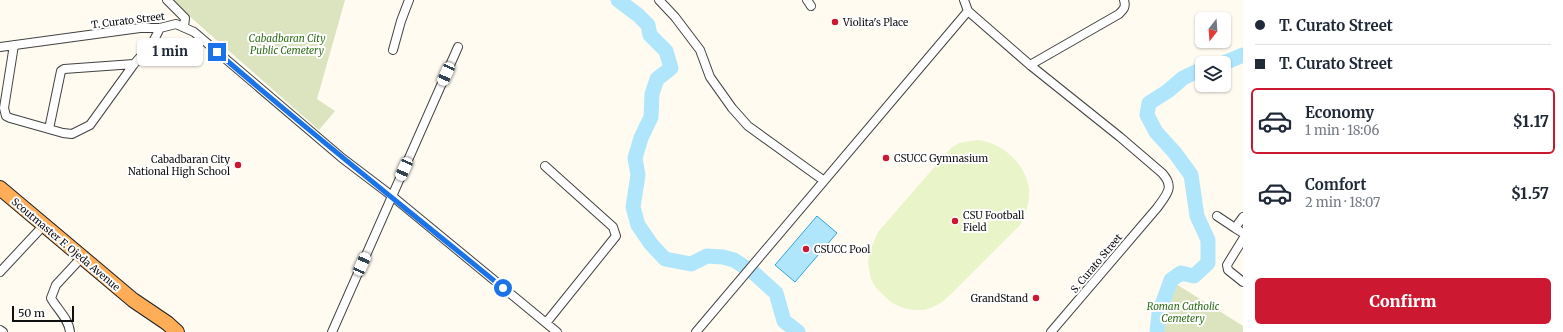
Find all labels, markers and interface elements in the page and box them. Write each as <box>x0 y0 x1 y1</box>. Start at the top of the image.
street label: T. Curato Street <box>91 10 166 31</box>
north arrow <box>1195 12 1231 48</box>
map controls <box>1195 12 1231 92</box>
place label: Violita's Place <box>842 16 908 29</box>
text: T. Curato Street <box>1279 16 1393 35</box>
marker: Violita's Place <box>830 17 840 27</box>
park label: Cabadbaran City Public Cemetery <box>249 32 326 57</box>
callout: 1 min <box>137 38 203 66</box>
text: 1 min <box>152 43 188 60</box>
route end <box>208 43 226 61</box>
text: T. Curato Street <box>1279 54 1393 73</box>
button: layers <box>1195 56 1231 92</box>
car <box>436 61 456 87</box>
icon: car <box>1257 103 1293 139</box>
text: Economy <box>1305 103 1374 122</box>
text: $1.17 <box>1513 112 1549 131</box>
text: 1 min · 18:06 <box>1305 122 1379 139</box>
place label: CSUCC Gymnasium <box>894 152 988 165</box>
place label: Cabadbaran City National High School <box>128 153 230 178</box>
marker: CSUCC Gymnasium <box>881 153 891 163</box>
car <box>394 156 414 182</box>
marker: Cabadbaran City National High School <box>233 160 243 170</box>
icon: car <box>1257 175 1293 211</box>
text: Comfort <box>1305 175 1366 194</box>
text: $1.57 <box>1511 184 1549 203</box>
text: 2 min · 18:07 <box>1305 194 1380 211</box>
street label: Scoutmaster F. Ojeda Avenue <box>9 195 123 294</box>
place label: CSU Football Field <box>963 209 1024 234</box>
marker: CSU Football Field <box>950 216 960 226</box>
street label: S. Curato Street <box>1068 231 1125 296</box>
place label: CSUCC Pool <box>814 243 870 256</box>
marker: CSUCC Pool <box>801 244 811 254</box>
car <box>352 251 372 277</box>
button: Confirm <box>1255 278 1551 324</box>
route start <box>494 279 512 297</box>
place label: GrandStand <box>971 292 1028 305</box>
marker: GrandStand <box>1031 293 1041 303</box>
park label: Roman Catholic Cemetery <box>1147 300 1220 325</box>
scale bar <box>12 304 74 323</box>
text: 50 m <box>18 306 45 320</box>

